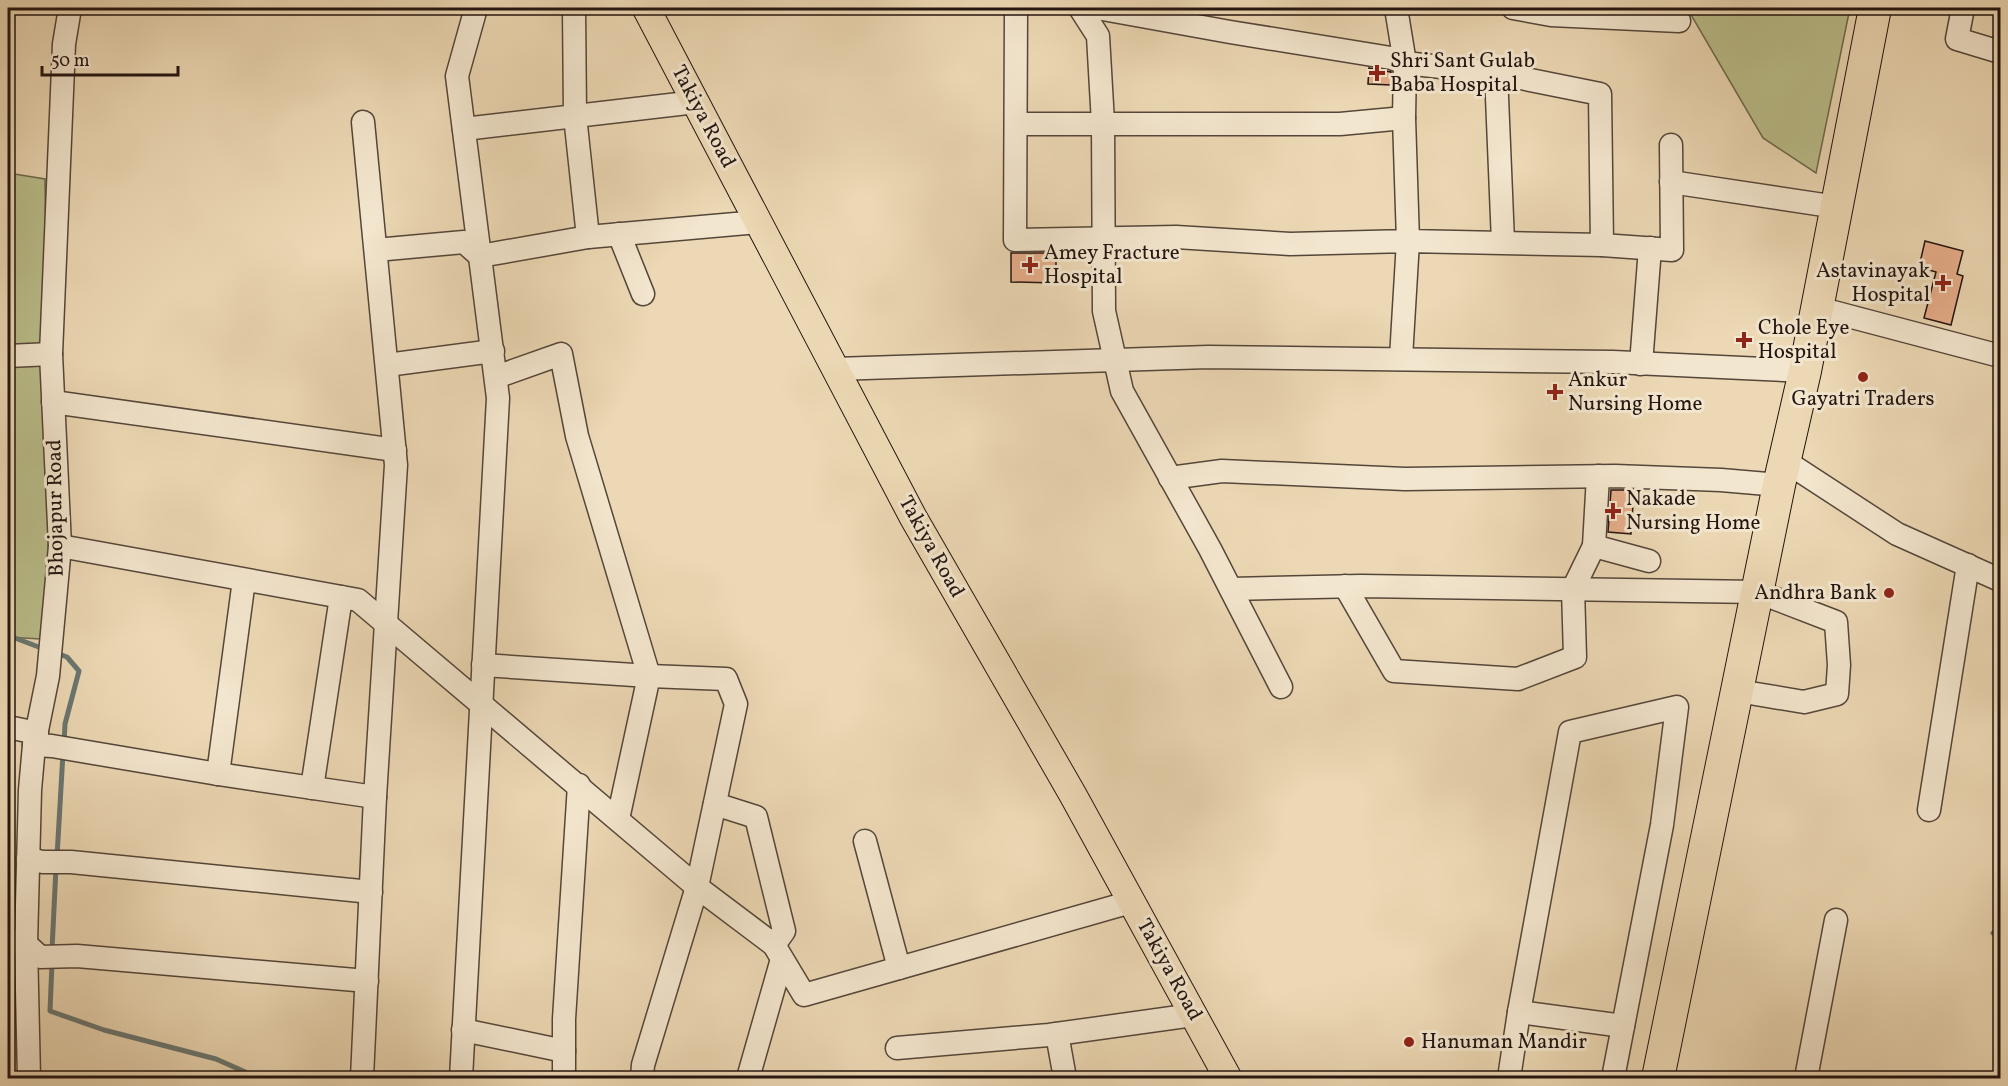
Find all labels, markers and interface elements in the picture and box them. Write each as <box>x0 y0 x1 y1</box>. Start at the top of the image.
scale bar <box>42 39 178 77</box>
place label: Shri Sant Gulab Baba Hospital <box>1390 47 1535 100</box>
text: 50 m <box>51 49 90 74</box>
street label: Takiya Road <box>664 60 742 174</box>
marker: Shri Sant Gulab Baba Hospital <box>1368 64 1386 82</box>
place label: Amey Fracture Hospital <box>1044 239 1180 292</box>
marker: Amey Fracture Hospital <box>1021 256 1039 274</box>
place label: Astavinayak Hospital <box>1816 257 1931 310</box>
marker: Astavinayak Hospital <box>1934 274 1952 292</box>
place label: Chole Eye Hospital <box>1758 314 1849 367</box>
marker: Chole Eye Hospital <box>1735 331 1753 349</box>
place label: Ankur Nursing Home <box>1568 366 1703 419</box>
marker: Gayatri Traders <box>1856 370 1870 384</box>
marker: Ankur Nursing Home <box>1546 383 1564 401</box>
place label: Gayatri Traders <box>1791 385 1935 414</box>
street label: Bhojapur Road <box>40 439 72 577</box>
place label: Nakade Nursing Home <box>1626 485 1761 538</box>
street label: Takiya Road <box>891 491 971 603</box>
marker: Nakade Nursing Home <box>1604 502 1622 520</box>
place label: Andhra Bank <box>1754 579 1878 608</box>
marker: Andhra Bank <box>1882 586 1896 600</box>
street label: Takiya Road <box>1129 914 1209 1026</box>
place label: Hanuman Mandir <box>1421 1028 1587 1057</box>
marker: Hanuman Mandir <box>1402 1035 1416 1049</box>

